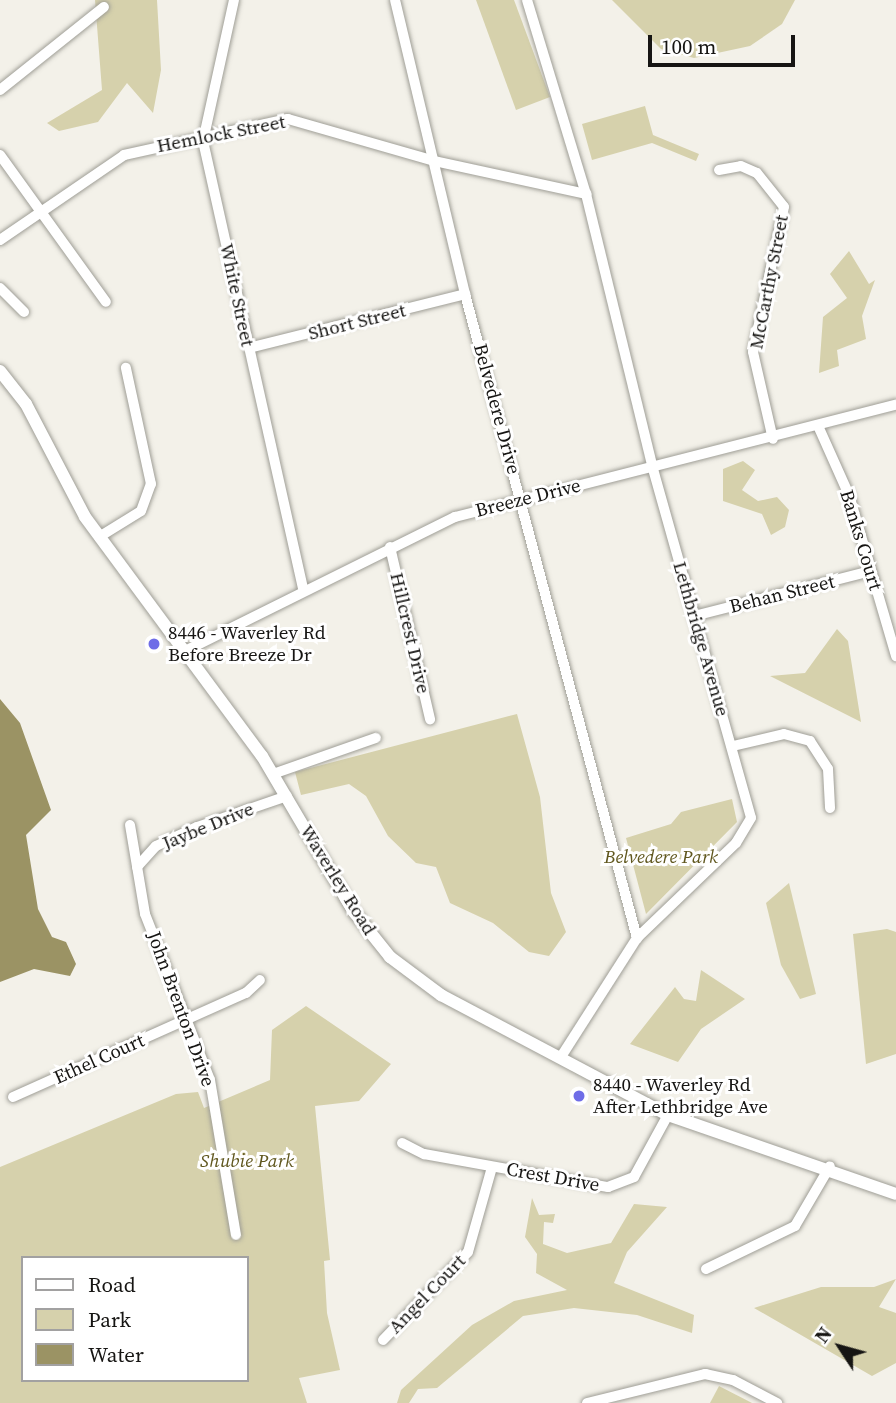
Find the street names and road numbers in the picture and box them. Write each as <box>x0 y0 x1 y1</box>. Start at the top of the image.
street label: Hemlock Street <box>155 110 287 158</box>
street label: McCarthy Street <box>745 213 793 351</box>
street label: White Street <box>215 241 259 349</box>
street label: Short Street <box>306 299 408 345</box>
street label: Belvedere Drive <box>469 341 525 477</box>
street label: Breeze Drive <box>473 474 583 522</box>
street label: Banks Court <box>835 487 887 593</box>
street label: Lethbridge Avenue <box>668 559 734 719</box>
street label: Hillcrest Drive <box>385 570 435 696</box>
street label: Behan Street <box>727 570 837 618</box>
street label: Jaybe Drive <box>159 797 257 855</box>
street label: Waverley Road <box>295 821 381 939</box>
street label: John Brenton Drive <box>142 928 220 1090</box>
street label: Ethel Court <box>50 1029 148 1089</box>
street label: Crest Drive <box>505 1158 601 1196</box>
street label: Angel Court <box>384 1250 470 1338</box>

